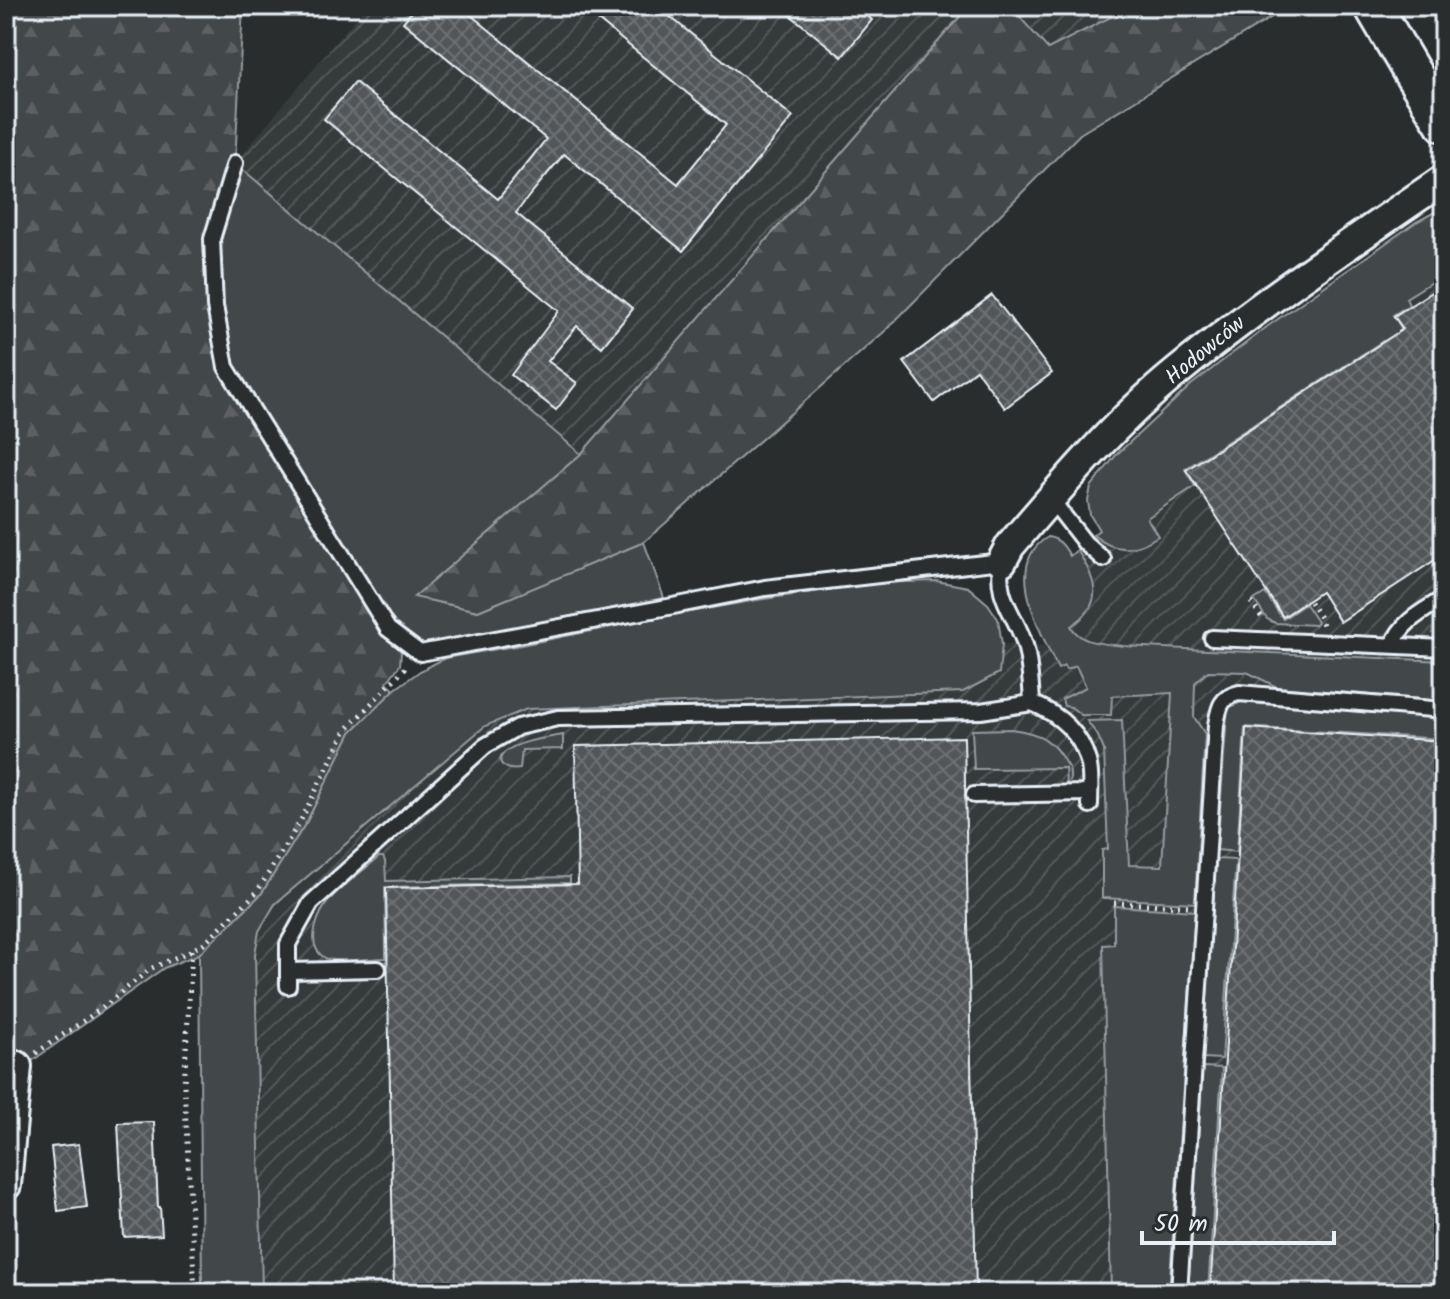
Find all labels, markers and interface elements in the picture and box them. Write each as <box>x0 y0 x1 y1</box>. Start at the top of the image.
street label: Hodowców <box>1158 307 1254 394</box>
scale bar <box>1142 1195 1334 1245</box>
text: 50 m <box>1154 1205 1208 1244</box>

